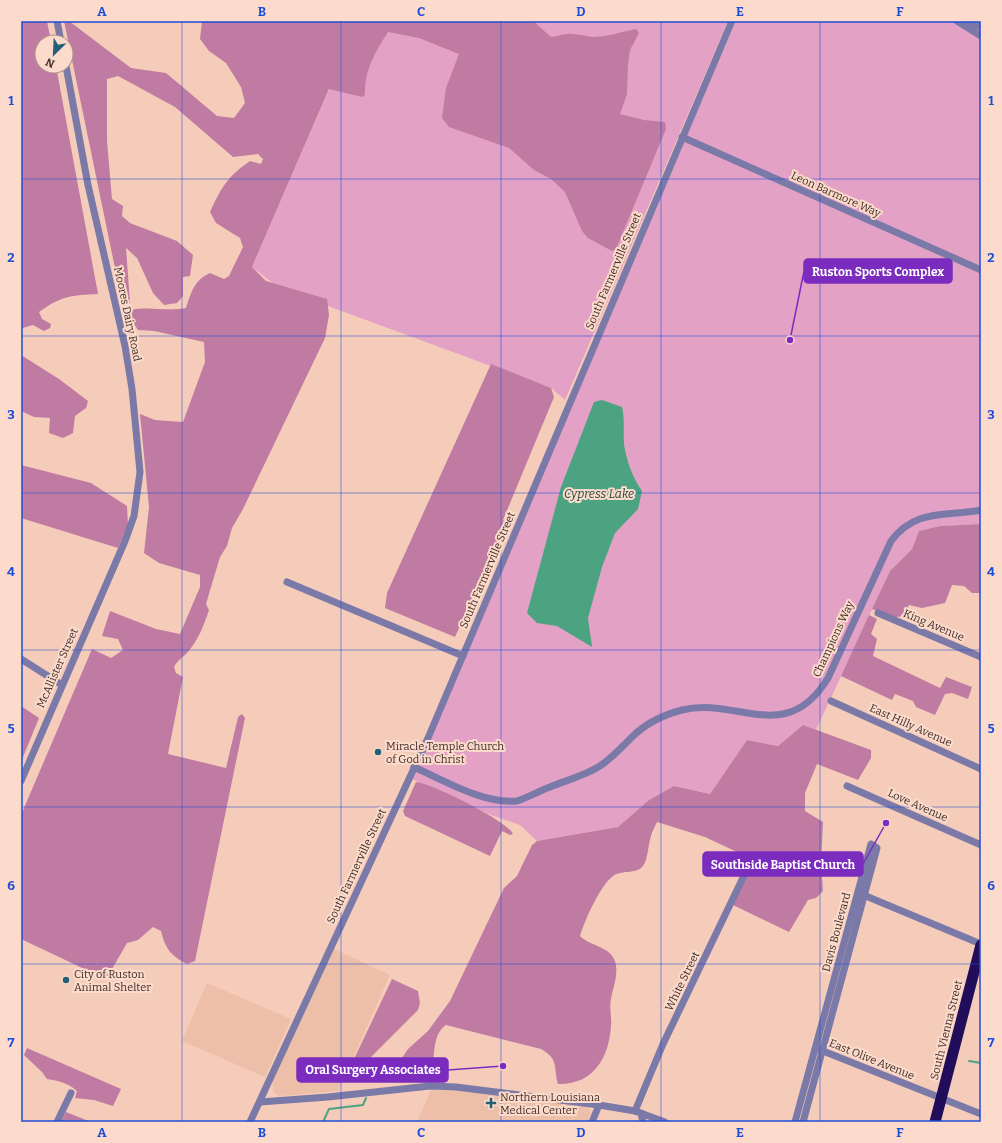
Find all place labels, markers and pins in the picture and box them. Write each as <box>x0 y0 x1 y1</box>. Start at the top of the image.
callout: Ruston Sports Complex <box>804 259 952 283</box>
place label: Miracle Temple Church of God in Christ <box>386 740 504 766</box>
marker: Miracle Temple Church of God in Christ <box>373 747 383 757</box>
callout: Southside Baptist Church <box>703 852 863 876</box>
place label: City of Ruston Animal Shelter <box>74 968 151 994</box>
marker: City of Ruston Animal Shelter <box>61 975 71 985</box>
callout: Oral Surgery Associates <box>297 1058 448 1082</box>
place label: Northern Louisiana Medical Center <box>500 1091 600 1117</box>
marker: Northern Louisiana Medical Center <box>485 1097 497 1109</box>

